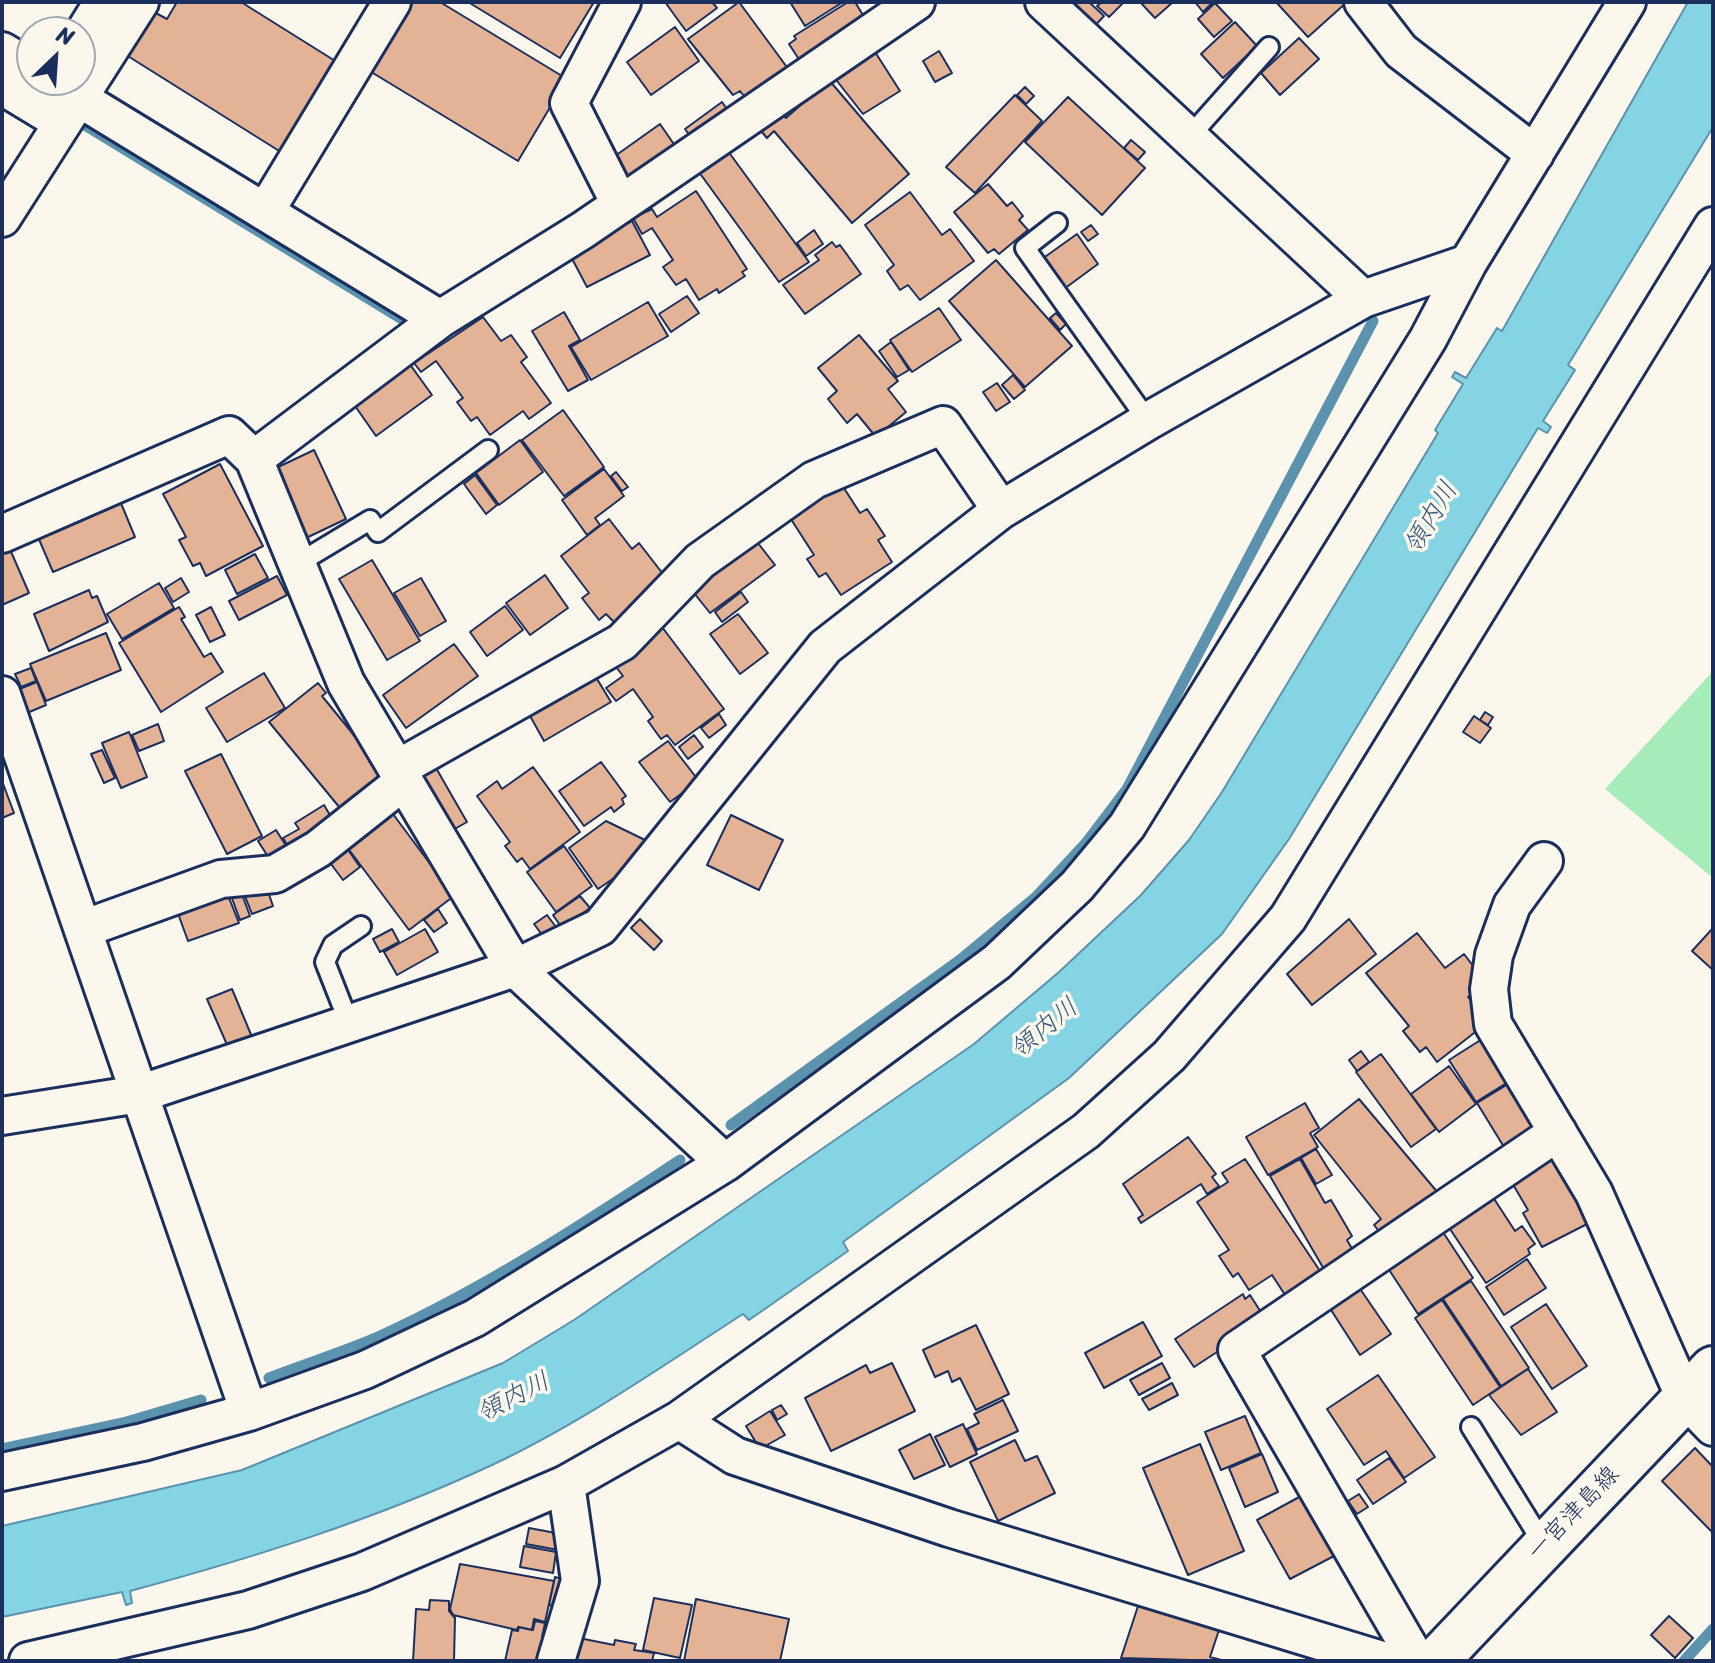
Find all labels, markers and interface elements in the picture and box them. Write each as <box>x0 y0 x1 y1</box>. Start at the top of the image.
text: N <box>50 15 81 57</box>
north arrow <box>16 16 96 96</box>
water label: 領内川 <box>1399 477 1465 559</box>
water label: 領内川 <box>1005 992 1085 1066</box>
water label: 領内川 <box>472 1366 556 1430</box>
street label: 一宮津島線 <box>1522 1461 1626 1567</box>

